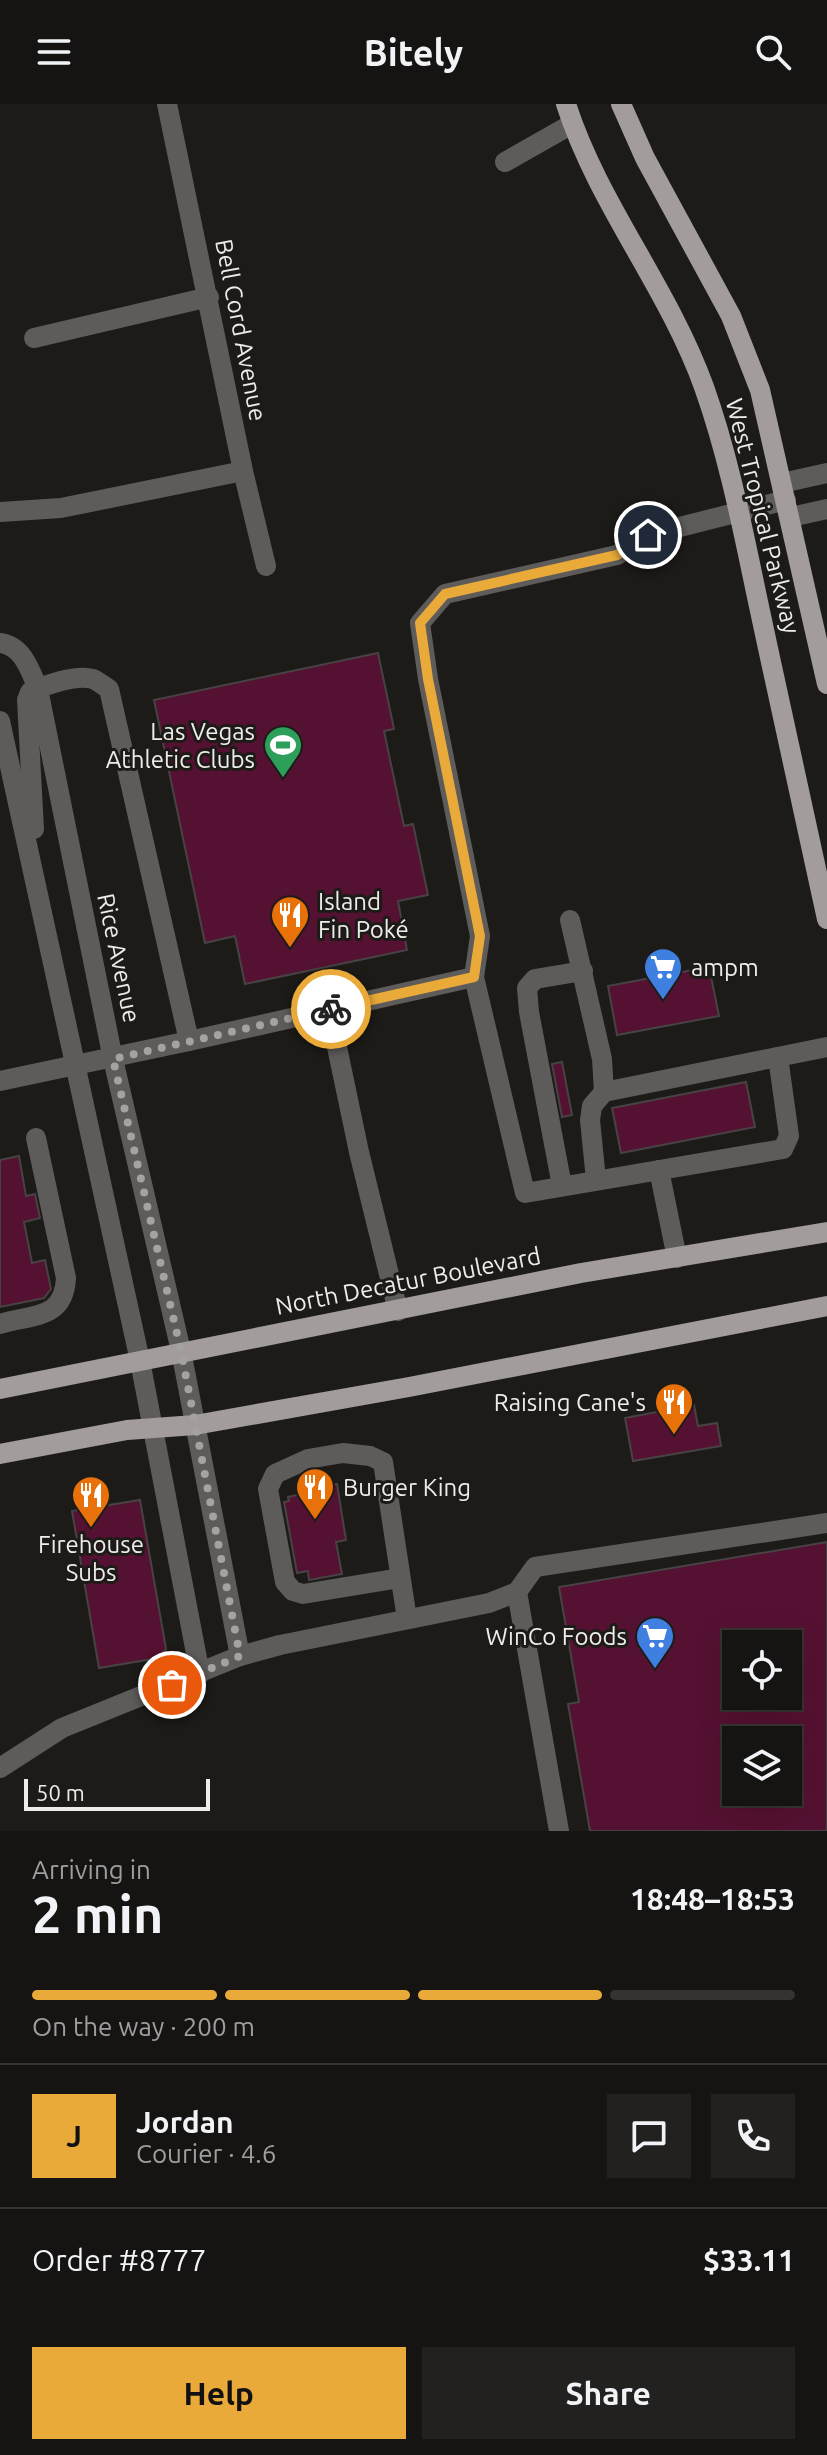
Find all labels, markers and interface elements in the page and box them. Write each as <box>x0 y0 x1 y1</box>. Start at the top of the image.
icon: menu <box>32 30 76 74</box>
icon: search <box>751 30 795 74</box>
text: Bitely <box>364 32 463 73</box>
street label: Bell Cord Avenue <box>210 237 272 423</box>
street label: West Tropical Parkway <box>721 396 805 637</box>
pin <box>614 501 682 569</box>
icon: home <box>626 513 670 557</box>
place label: Las Vegas Athletic Clubs <box>106 718 255 773</box>
sports icon: Las Vegas Athletic Clubs <box>262 724 304 779</box>
place label: Island Fin Poké <box>318 888 409 943</box>
street label: Rice Avenue <box>92 891 146 1025</box>
restaurant icon: Island Fin Poké <box>269 894 311 949</box>
supermarket icon: ampm <box>642 946 684 1001</box>
place label: ampm <box>691 954 759 981</box>
courier <box>291 969 371 1049</box>
icon: bike <box>309 987 353 1031</box>
street label: North Decatur Boulevard <box>273 1242 543 1320</box>
restaurant icon: Raising Cane's <box>653 1381 695 1436</box>
place label: Raising Cane's <box>494 1389 646 1416</box>
restaurant icon: Burger King <box>294 1466 336 1521</box>
restaurant icon: Firehouse Subs <box>70 1474 112 1529</box>
place label: Burger King <box>343 1474 471 1501</box>
place label: Firehouse Subs <box>38 1531 144 1586</box>
supermarket icon: WinCo Foods <box>634 1615 676 1670</box>
place label: WinCo Foods <box>485 1623 627 1650</box>
map controls <box>722 1630 802 1806</box>
button: locate <box>722 1630 802 1710</box>
pin <box>138 1651 206 1719</box>
icon: bag <box>150 1663 194 1707</box>
button: layers <box>722 1726 802 1806</box>
scale bar <box>24 1775 210 1811</box>
text: 50 m <box>36 1780 85 1805</box>
text: Arriving in <box>32 1855 151 1884</box>
text: 18:48–18:53 <box>630 1882 795 1916</box>
text: 2 min <box>32 1885 163 1943</box>
text: On the way · 200 m <box>32 2012 255 2041</box>
button: chat <box>607 2094 691 2178</box>
button: phone <box>711 2094 795 2178</box>
text: Jordan <box>136 2105 234 2139</box>
text: J <box>66 2119 82 2153</box>
text: Courier · 4.6 <box>136 2139 276 2168</box>
text: Order #8777 <box>32 2243 206 2277</box>
text: $33.11 <box>703 2243 795 2277</box>
button: Help <box>32 2347 406 2439</box>
button: Share <box>422 2347 795 2439</box>

